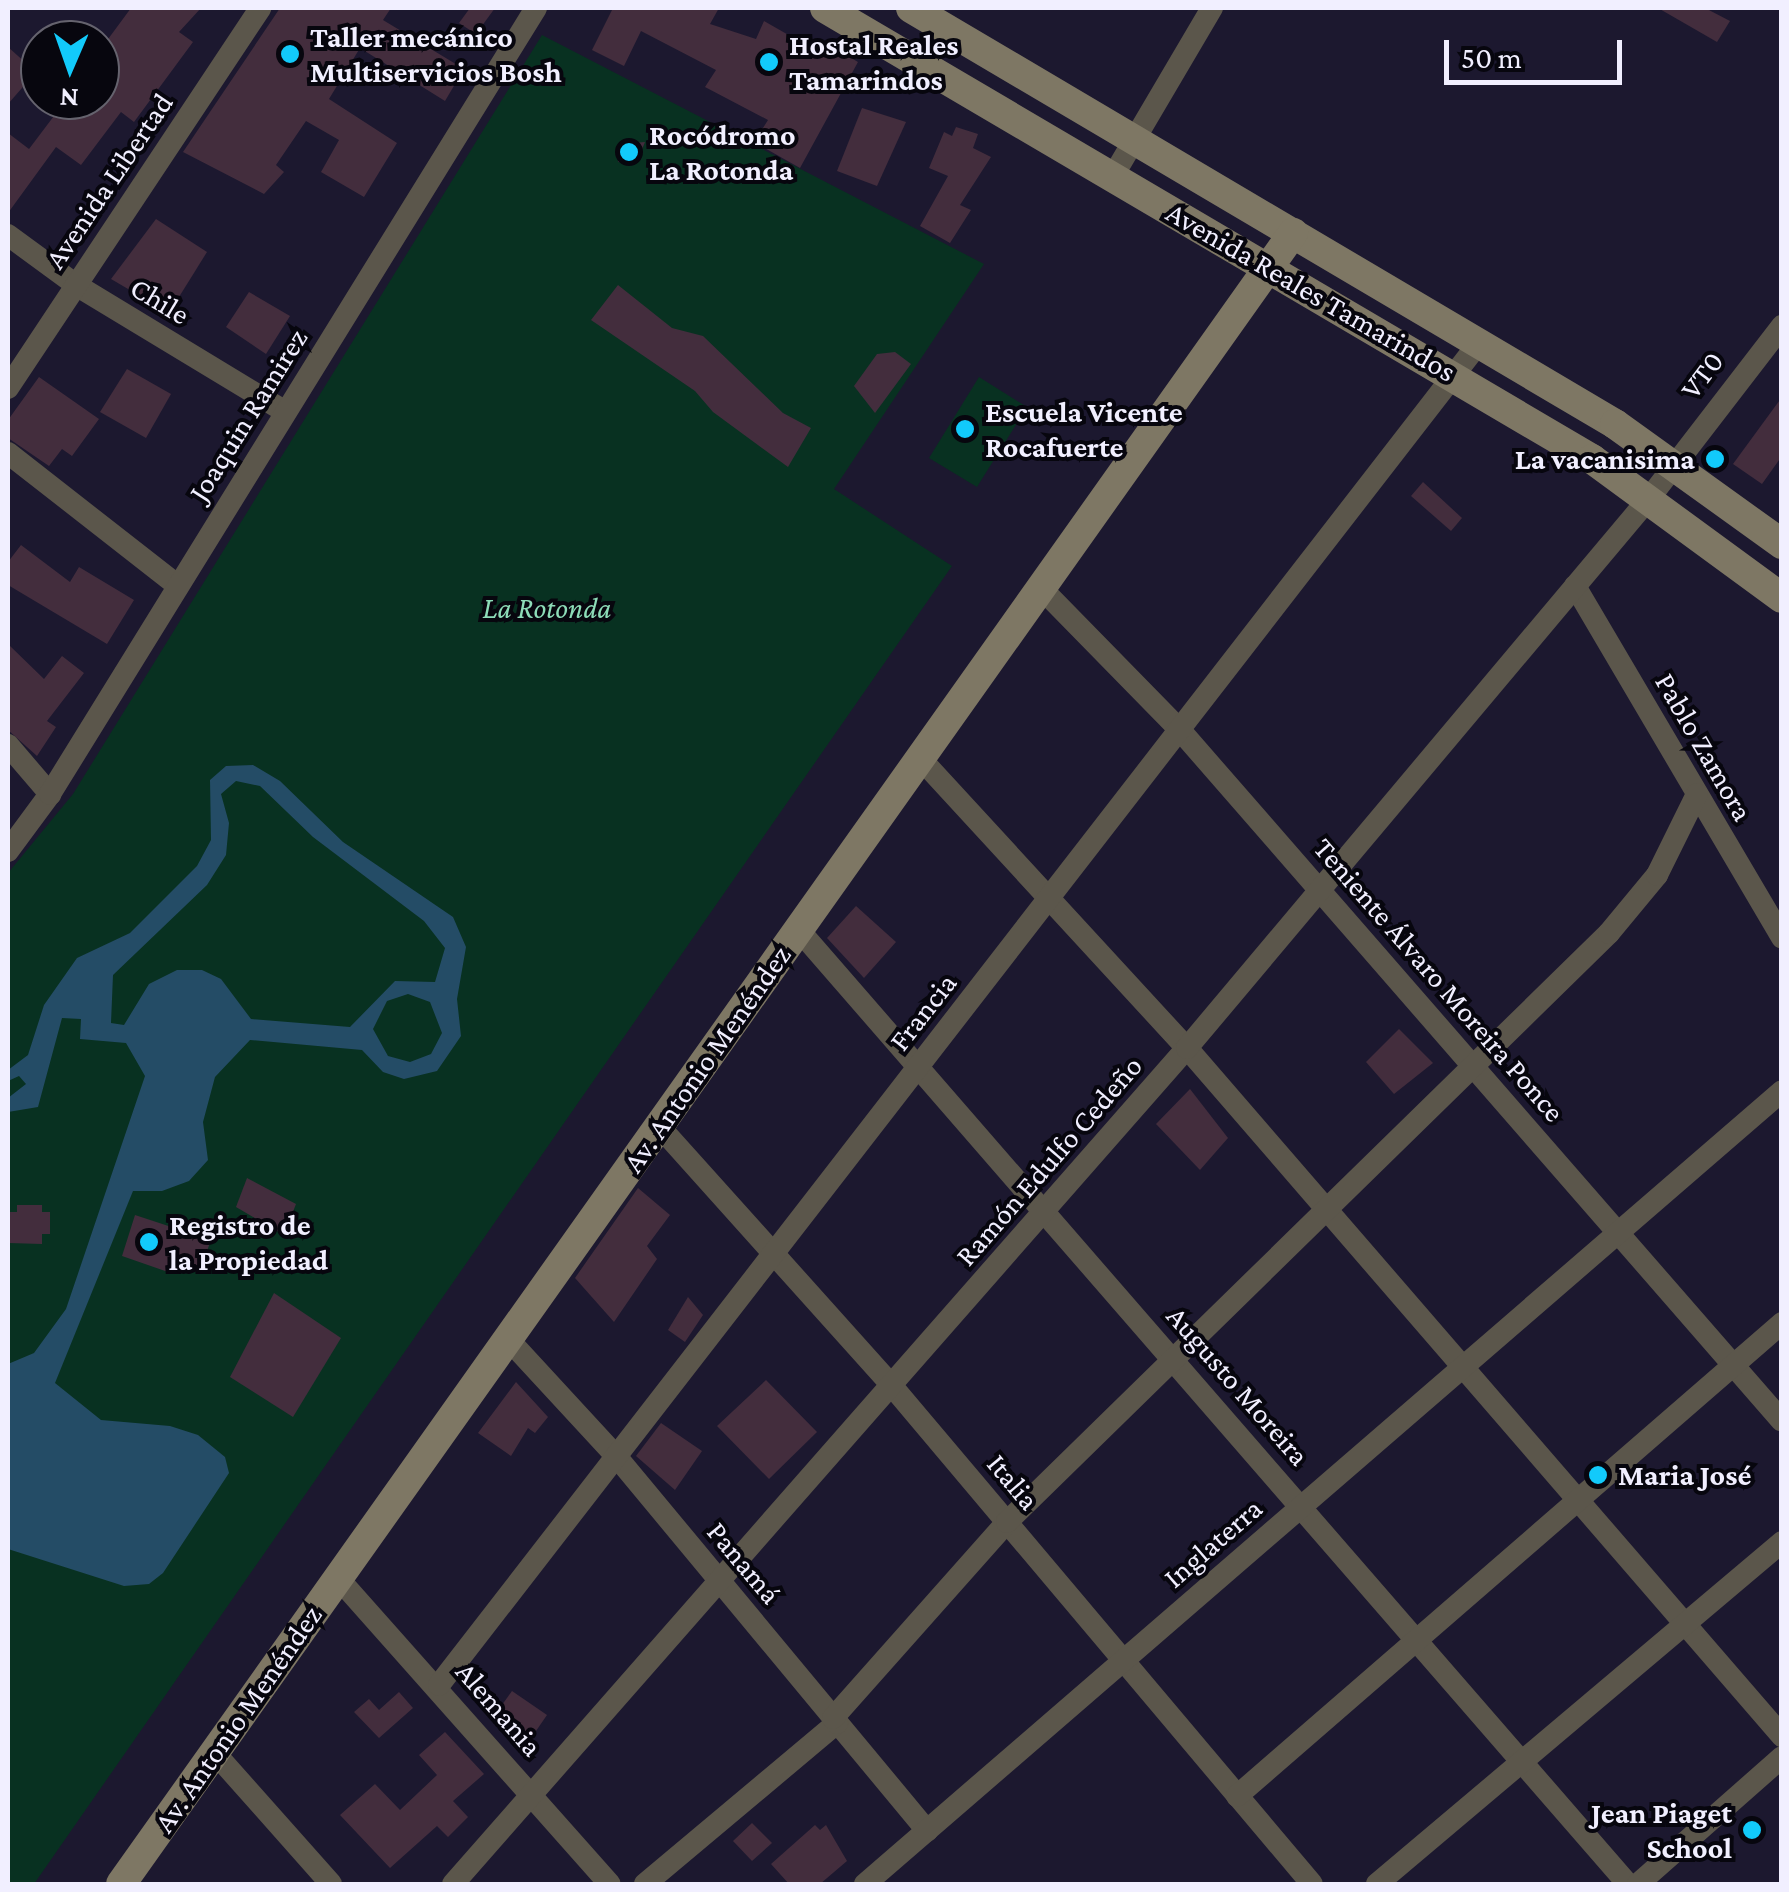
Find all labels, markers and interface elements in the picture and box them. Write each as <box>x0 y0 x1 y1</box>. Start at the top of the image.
place label: Taller mecánico Multiservicios Bosh <box>310 19 562 90</box>
north arrow <box>20 20 120 120</box>
scale bar <box>1449 20 1626 82</box>
place label: Hostal Reales Tamarindos <box>789 27 958 98</box>
text: 50 m <box>1461 41 1522 74</box>
marker: Taller mecánico Multiservicios Bosh <box>279 43 301 65</box>
marker: Hostal Reales Tamarindos <box>758 51 780 73</box>
text: N <box>59 83 79 114</box>
street label: Avenida Libertad <box>37 86 181 276</box>
place label: Rocódromo La Rotonda <box>649 117 796 188</box>
marker: Rocódromo La Rotonda <box>618 141 640 163</box>
street label: Avenida Reales Tamarindos <box>1160 194 1462 390</box>
street label: Chile <box>124 269 196 333</box>
street label: Joaquin Ramirez <box>181 322 315 508</box>
street label: VT0 <box>1673 344 1731 406</box>
place label: Escuela Vicente Rocafuerte <box>985 394 1183 464</box>
marker: Escuela Vicente Rocafuerte <box>954 418 976 440</box>
place label: La vacanisima <box>1515 441 1695 477</box>
marker: La vacanisima <box>1704 448 1726 470</box>
park label: La Rotonda <box>483 590 611 626</box>
street label: Pablo Zamora <box>1647 667 1761 827</box>
street label: Teniente Álvaro Moreira Ponce <box>1306 831 1572 1129</box>
street label: Av. Antonio Menéndez <box>615 938 799 1180</box>
street label: Francia <box>881 966 965 1058</box>
street label: Ramón Edulfo Cedeño <box>948 1048 1150 1274</box>
place label: Registro de la Propiedad <box>169 1207 328 1278</box>
marker: Registro de la Propiedad <box>138 1231 160 1253</box>
street label: Augusto Moreira <box>1159 1299 1317 1473</box>
street label: Italia <box>979 1447 1047 1517</box>
place label: Maria José <box>1618 1457 1751 1493</box>
marker: Maria José <box>1587 1464 1609 1486</box>
street label: Inglaterra <box>1156 1490 1270 1596</box>
street label: Panamá <box>699 1514 789 1612</box>
street label: Av. Antonio Menéndez <box>146 1598 330 1840</box>
street label: Alemania <box>448 1654 550 1764</box>
place label: Jean Piaget School <box>1591 1795 1732 1866</box>
marker: Jean Piaget School <box>1741 1819 1763 1841</box>

